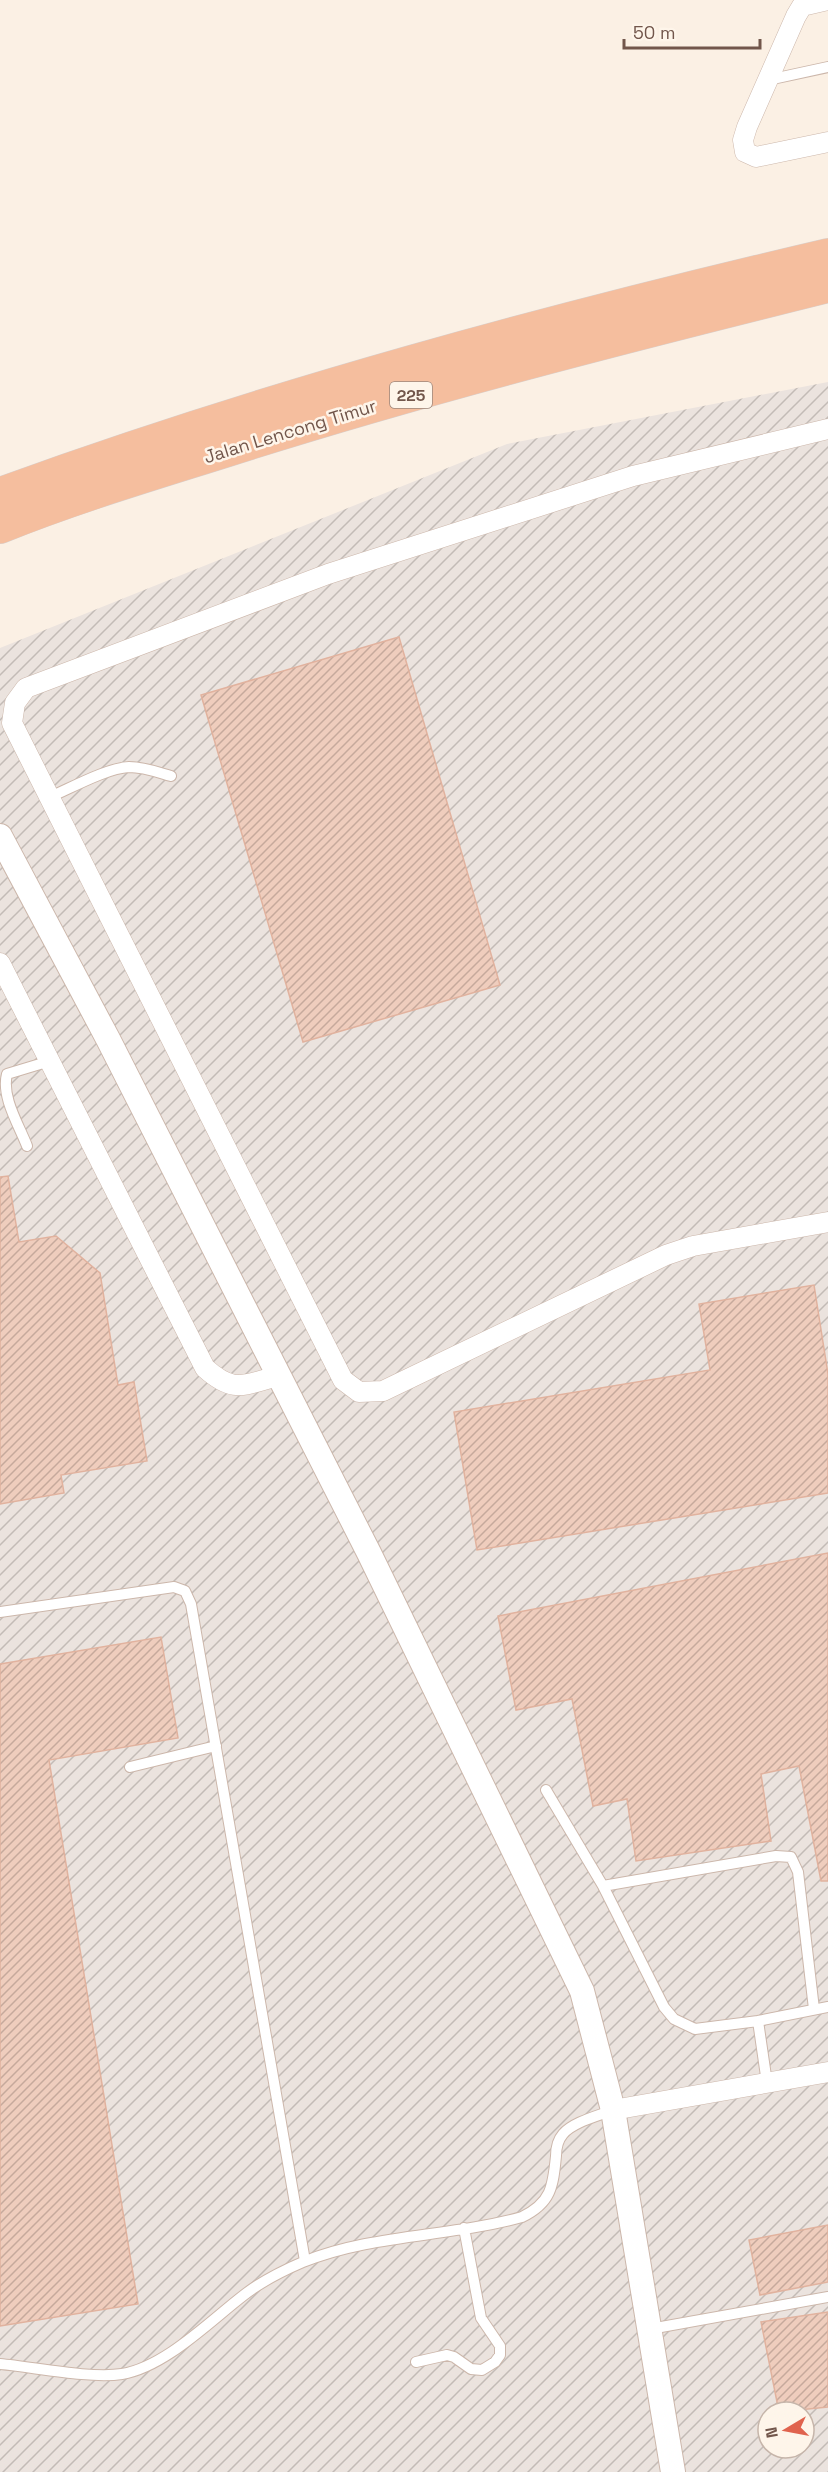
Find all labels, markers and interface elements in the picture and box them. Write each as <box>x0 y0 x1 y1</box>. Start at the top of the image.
scale bar <box>624 12 760 50</box>
text: 50 m <box>633 21 675 44</box>
road number: 225 <box>390 382 432 408</box>
street label: Jalan Lencong Timur <box>201 394 379 468</box>
north arrow <box>756 2400 816 2460</box>
text: N <box>760 2425 783 2440</box>

